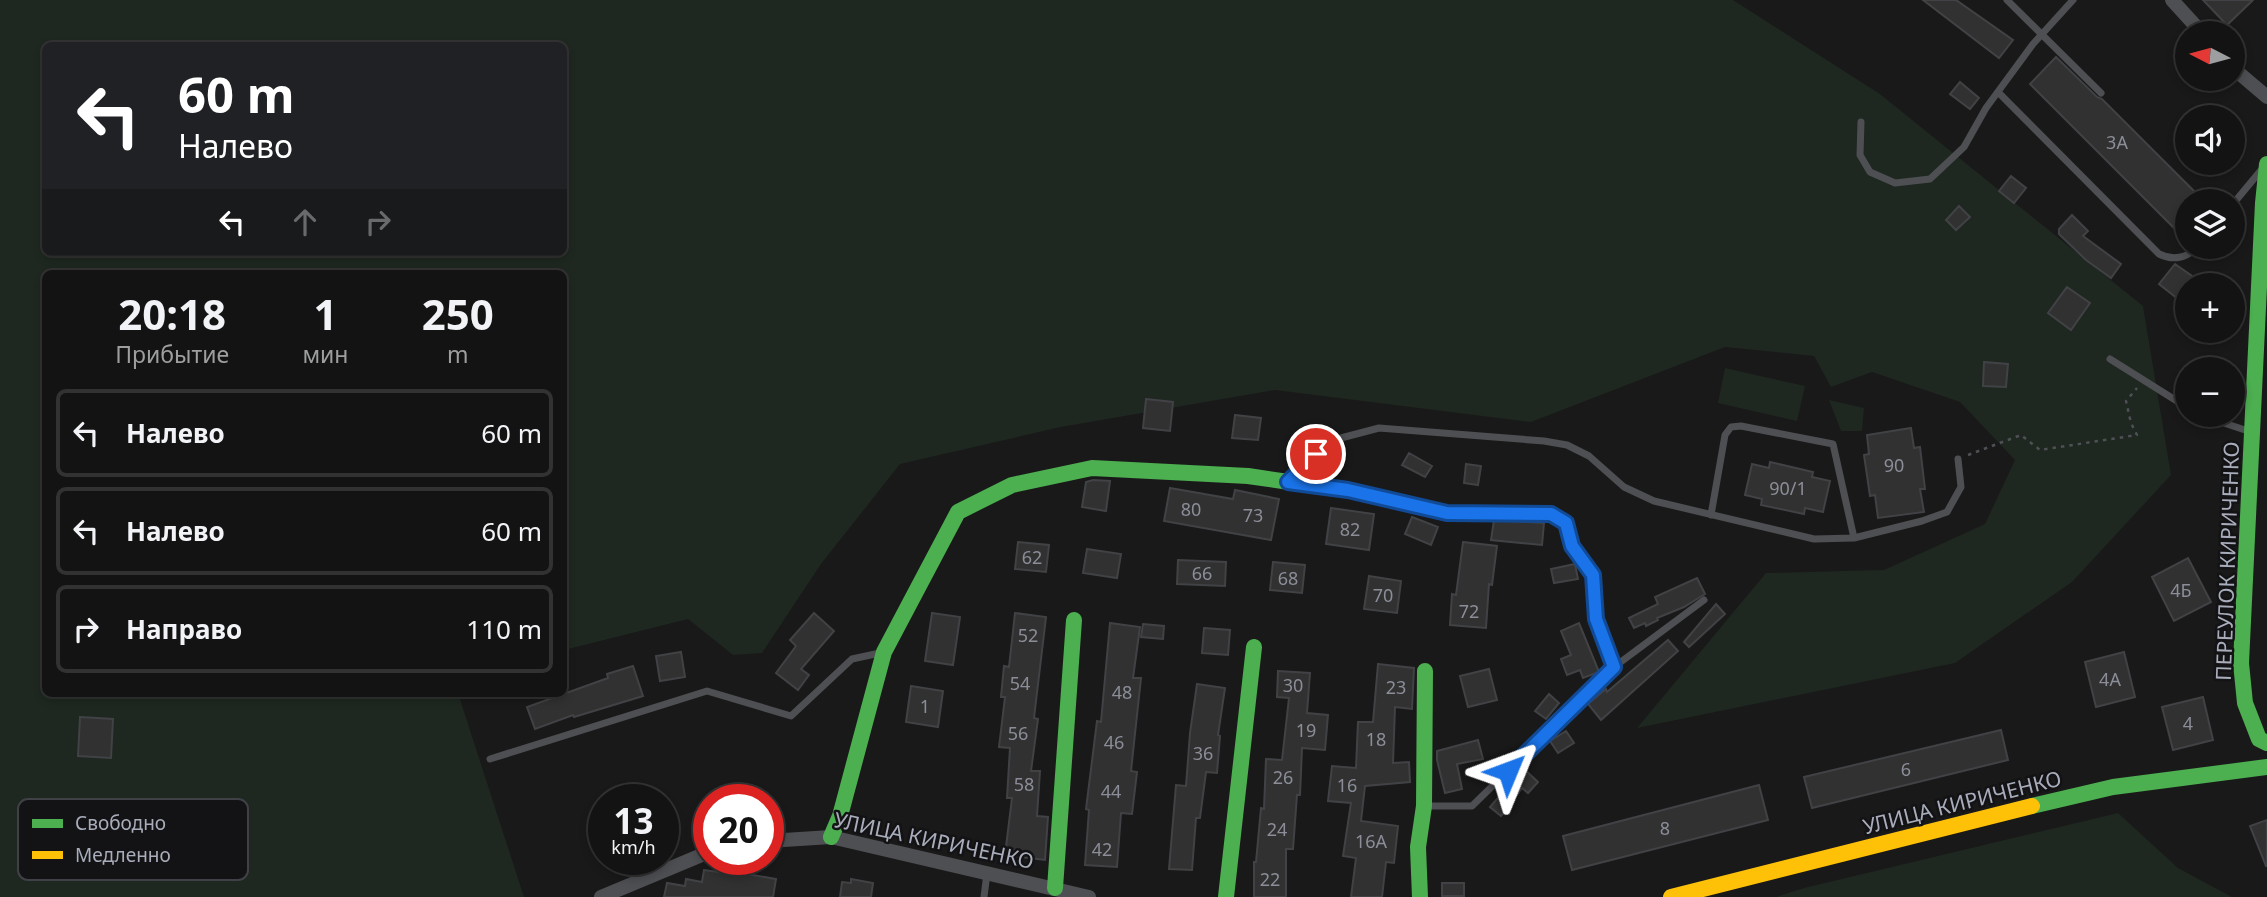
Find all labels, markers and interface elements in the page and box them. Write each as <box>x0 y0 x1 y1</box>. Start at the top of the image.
north arrow <box>2175 21 2245 91</box>
map controls <box>2175 21 2245 427</box>
text: 60 m <box>178 61 295 127</box>
icon: left <box>63 70 154 161</box>
button: sound <box>2175 105 2245 175</box>
text: Налево <box>178 124 293 167</box>
house number: 3А <box>2106 130 2128 154</box>
button: layers <box>2175 189 2245 259</box>
icon: left <box>213 203 251 241</box>
icon: ahead <box>286 203 324 241</box>
icon: right <box>359 203 397 241</box>
button: + <box>2175 273 2245 343</box>
text: 20:18 <box>118 285 226 342</box>
text: 1 <box>313 285 337 342</box>
text: 250 <box>422 285 494 342</box>
text: Прибытие <box>115 338 229 370</box>
text: мин <box>302 338 348 370</box>
text: m <box>447 338 469 370</box>
button: − <box>2175 357 2245 427</box>
icon: left <box>67 414 105 452</box>
text: Налево <box>126 415 225 451</box>
text: 60 m <box>481 415 542 451</box>
pin <box>1286 424 1346 484</box>
icon: arrive <box>1297 435 1335 473</box>
street label: ПЕРЕУЛОК КИРИЧЕНКО <box>2209 441 2245 681</box>
house number: 90 <box>1884 453 1904 477</box>
house number: 90/1 <box>1769 476 1807 500</box>
house number: 80 <box>1181 497 1201 521</box>
house number: 73 <box>1243 503 1263 527</box>
icon: left <box>67 512 105 550</box>
text: Налево <box>126 513 225 549</box>
text: 60 m <box>481 513 542 549</box>
house number: 82 <box>1340 517 1360 541</box>
house number: 62 <box>1022 545 1042 569</box>
house number: 66 <box>1192 561 1212 585</box>
house number: 68 <box>1278 566 1298 590</box>
house number: 4Б <box>2170 578 2192 602</box>
house number: 70 <box>1373 583 1393 607</box>
house number: 72 <box>1459 599 1479 623</box>
icon: right <box>67 610 105 648</box>
text: Направо <box>126 611 242 647</box>
text: 110 m <box>466 611 542 647</box>
house number: 52 <box>1018 623 1038 647</box>
house number: 4А <box>2099 667 2121 691</box>
house number: 54 <box>1010 671 1030 695</box>
house number: 30 <box>1283 673 1303 697</box>
house number: 23 <box>1386 675 1406 699</box>
house number: 48 <box>1112 680 1132 704</box>
house number: 1 <box>920 694 930 718</box>
house number: 4 <box>2183 711 2193 735</box>
house number: 19 <box>1296 718 1316 742</box>
house number: 56 <box>1008 721 1028 745</box>
house number: 18 <box>1366 727 1386 751</box>
house number: 46 <box>1104 730 1124 754</box>
position arrow <box>1471 734 1545 808</box>
house number: 36 <box>1193 741 1213 765</box>
house number: 6 <box>1901 757 1911 781</box>
street label: УЛИЦА КИРИЧЕНКО <box>1860 764 2064 840</box>
house number: 26 <box>1273 765 1293 789</box>
house number: 58 <box>1014 772 1034 796</box>
house number: 16 <box>1337 773 1357 797</box>
house number: 44 <box>1101 779 1121 803</box>
speed limit sign: 20 <box>693 784 784 875</box>
text: 13 <box>613 797 654 844</box>
legend <box>18 799 248 880</box>
street label: УЛИЦА КИРИЧЕНКО <box>831 805 1037 875</box>
text: Свободно <box>75 810 166 836</box>
house number: 8 <box>1660 816 1670 840</box>
house number: 24 <box>1267 817 1287 841</box>
house number: 16А <box>1355 829 1388 853</box>
text: km/h <box>611 835 656 859</box>
house number: 42 <box>1092 837 1112 861</box>
text: Медленно <box>75 842 171 868</box>
house number: 22 <box>1260 867 1280 891</box>

